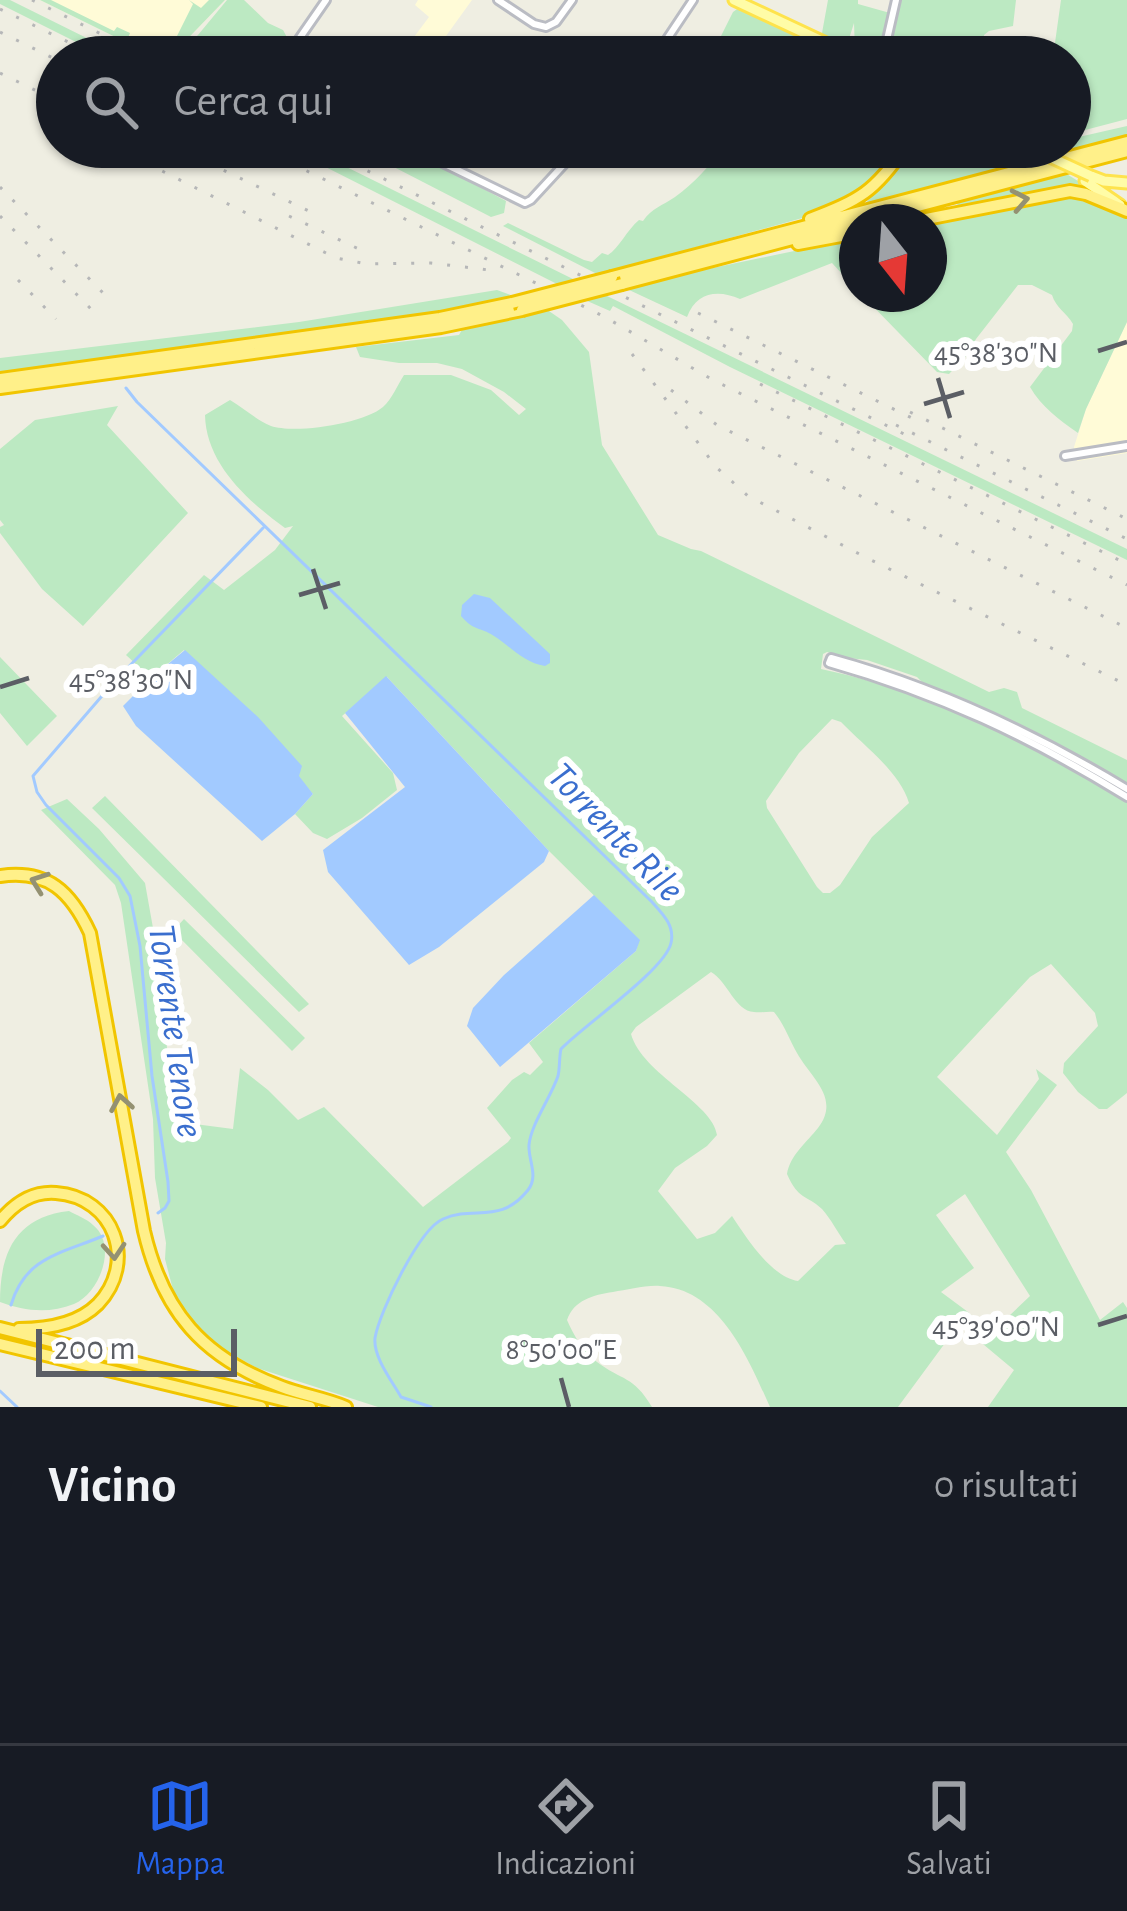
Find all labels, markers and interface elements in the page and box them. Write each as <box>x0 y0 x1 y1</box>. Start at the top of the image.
search box <box>36 36 1091 168</box>
icon: search <box>78 69 144 135</box>
text: Cerca qui <box>174 79 334 124</box>
one-way arrow <box>1010 188 1030 214</box>
north arrow <box>839 204 947 312</box>
text: 45°38'30"N <box>934 338 1058 368</box>
text: 45°38'30"N <box>69 665 193 695</box>
water label: Torrente Rile <box>540 756 690 910</box>
one-way arrow <box>30 871 51 896</box>
water label: Torrente Tenore <box>141 922 209 1140</box>
one-way arrow <box>110 1094 135 1114</box>
one-way arrow <box>101 1241 127 1260</box>
text: 45°39'00"N <box>932 1312 1060 1342</box>
scale bar <box>36 1323 237 1376</box>
text: 200 m <box>54 1333 136 1366</box>
text: 8°50'00"E <box>506 1335 616 1365</box>
text: Vicino <box>48 1460 176 1511</box>
text: 0 risultati <box>934 1466 1079 1505</box>
tab: Mappa <box>135 1773 225 1885</box>
tab: Indicazioni <box>495 1773 636 1885</box>
tab: Salvati <box>906 1773 992 1885</box>

